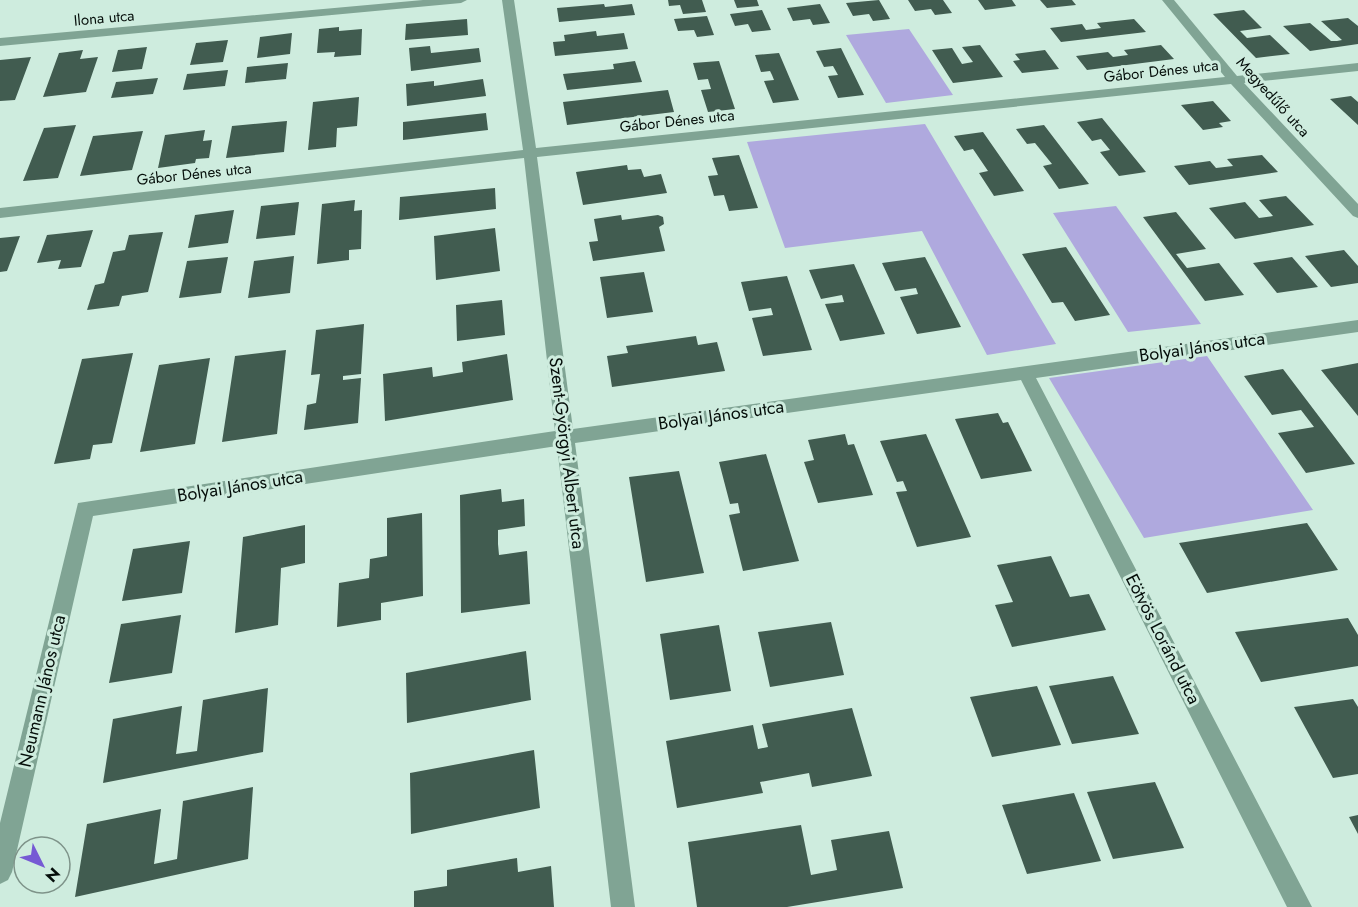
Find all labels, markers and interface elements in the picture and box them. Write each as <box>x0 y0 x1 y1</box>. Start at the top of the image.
street label: Ilona utca <box>73 4 135 32</box>
street label: Megyedűlő utca <box>1231 52 1315 142</box>
street label: Gábor Dénes utca <box>1103 54 1219 88</box>
street label: Gábor Dénes utca <box>619 104 735 138</box>
street label: Gábor Dénes utca <box>136 157 252 191</box>
street label: Bolyai János utca <box>1137 325 1267 369</box>
street label: Szent-Györgyi Albert utca <box>542 356 592 550</box>
street label: Bolyai János utca <box>656 393 786 437</box>
street label: Bolyai János utca <box>175 463 305 509</box>
street label: Eötvös Loránd utca <box>1119 569 1207 709</box>
street label: Neumann János utca <box>12 612 72 770</box>
north arrow <box>12 835 72 895</box>
text: N <box>40 862 65 887</box>

